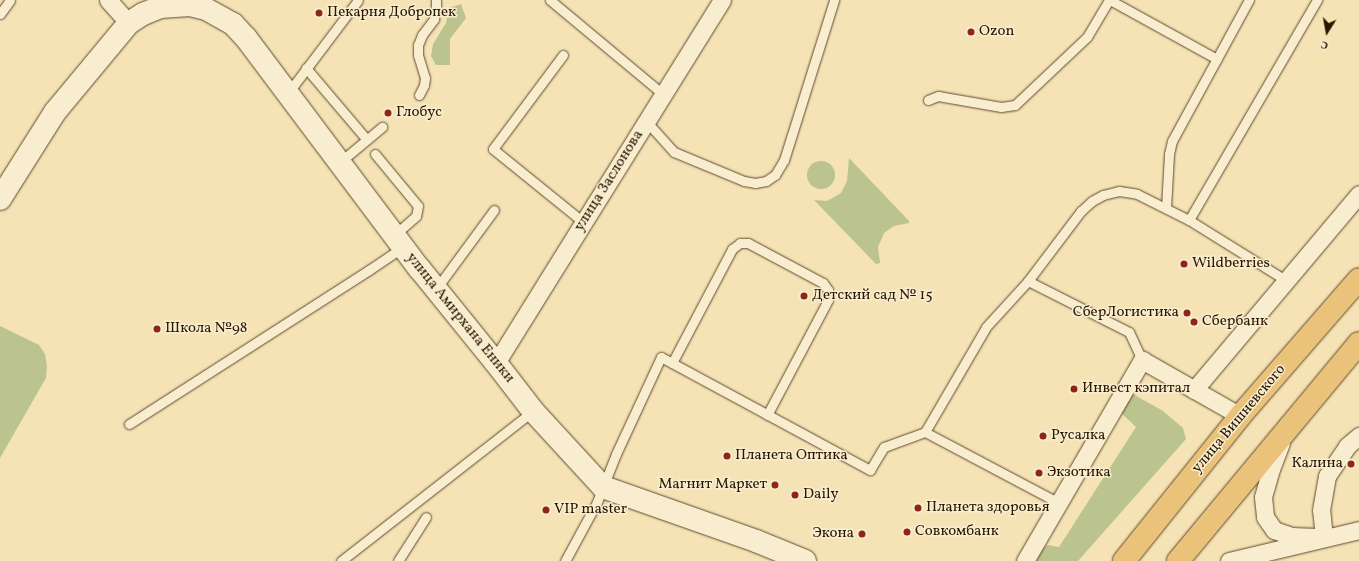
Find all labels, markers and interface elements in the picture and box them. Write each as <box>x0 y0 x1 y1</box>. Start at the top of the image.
place label: Пекарня Добропек <box>327 4 456 22</box>
marker: Пекарня Добропек <box>314 8 324 18</box>
north arrow <box>1307 12 1347 52</box>
place label: Ozon <box>979 23 1014 41</box>
marker: Ozon <box>966 27 976 37</box>
text: С <box>1320 36 1330 52</box>
place label: Глобус <box>396 104 442 122</box>
marker: Глобус <box>383 108 393 118</box>
street label: улица Заслонова <box>571 127 647 235</box>
street label: улица Амирхана Еники <box>402 249 518 387</box>
place label: Wildberries <box>1192 255 1270 273</box>
marker: Wildberries <box>1179 259 1189 269</box>
place label: Детский сад № 15 <box>812 287 933 305</box>
marker: Детский сад № 15 <box>799 291 809 301</box>
place label: СберЛогистика <box>1073 304 1179 322</box>
marker: СберЛогистика <box>1182 308 1192 318</box>
place label: Сбербанк <box>1202 313 1268 331</box>
marker: Сбербанк <box>1189 317 1199 327</box>
place label: Школа №98 <box>165 320 247 338</box>
marker: Школа №98 <box>152 324 162 334</box>
street label: улица Вишневского <box>1188 361 1290 477</box>
place label: Инвест кэпитал <box>1082 380 1190 398</box>
marker: Инвест кэпитал <box>1069 384 1079 394</box>
place label: Русалка <box>1051 427 1106 445</box>
marker: Русалка <box>1038 431 1048 441</box>
place label: Планета Оптика <box>735 447 848 465</box>
marker: Планета Оптика <box>722 451 732 461</box>
place label: Калина <box>1291 455 1343 473</box>
marker: Калина <box>1346 459 1356 469</box>
place label: Экзотика <box>1047 464 1111 482</box>
marker: Экзотика <box>1034 468 1044 478</box>
place label: Магнит Маркет <box>658 476 767 494</box>
marker: Магнит Маркет <box>770 480 780 490</box>
place label: Daily <box>803 486 839 504</box>
marker: Daily <box>790 490 800 500</box>
place label: Планета здоровья <box>926 499 1049 517</box>
place label: VIP master <box>554 501 627 519</box>
marker: Планета здоровья <box>913 503 923 513</box>
marker: VIP master <box>541 505 551 515</box>
place label: Совкомбанк <box>915 523 999 541</box>
place label: Экона <box>812 525 854 543</box>
marker: Совкомбанк <box>902 527 912 537</box>
marker: Экона <box>857 529 867 539</box>

